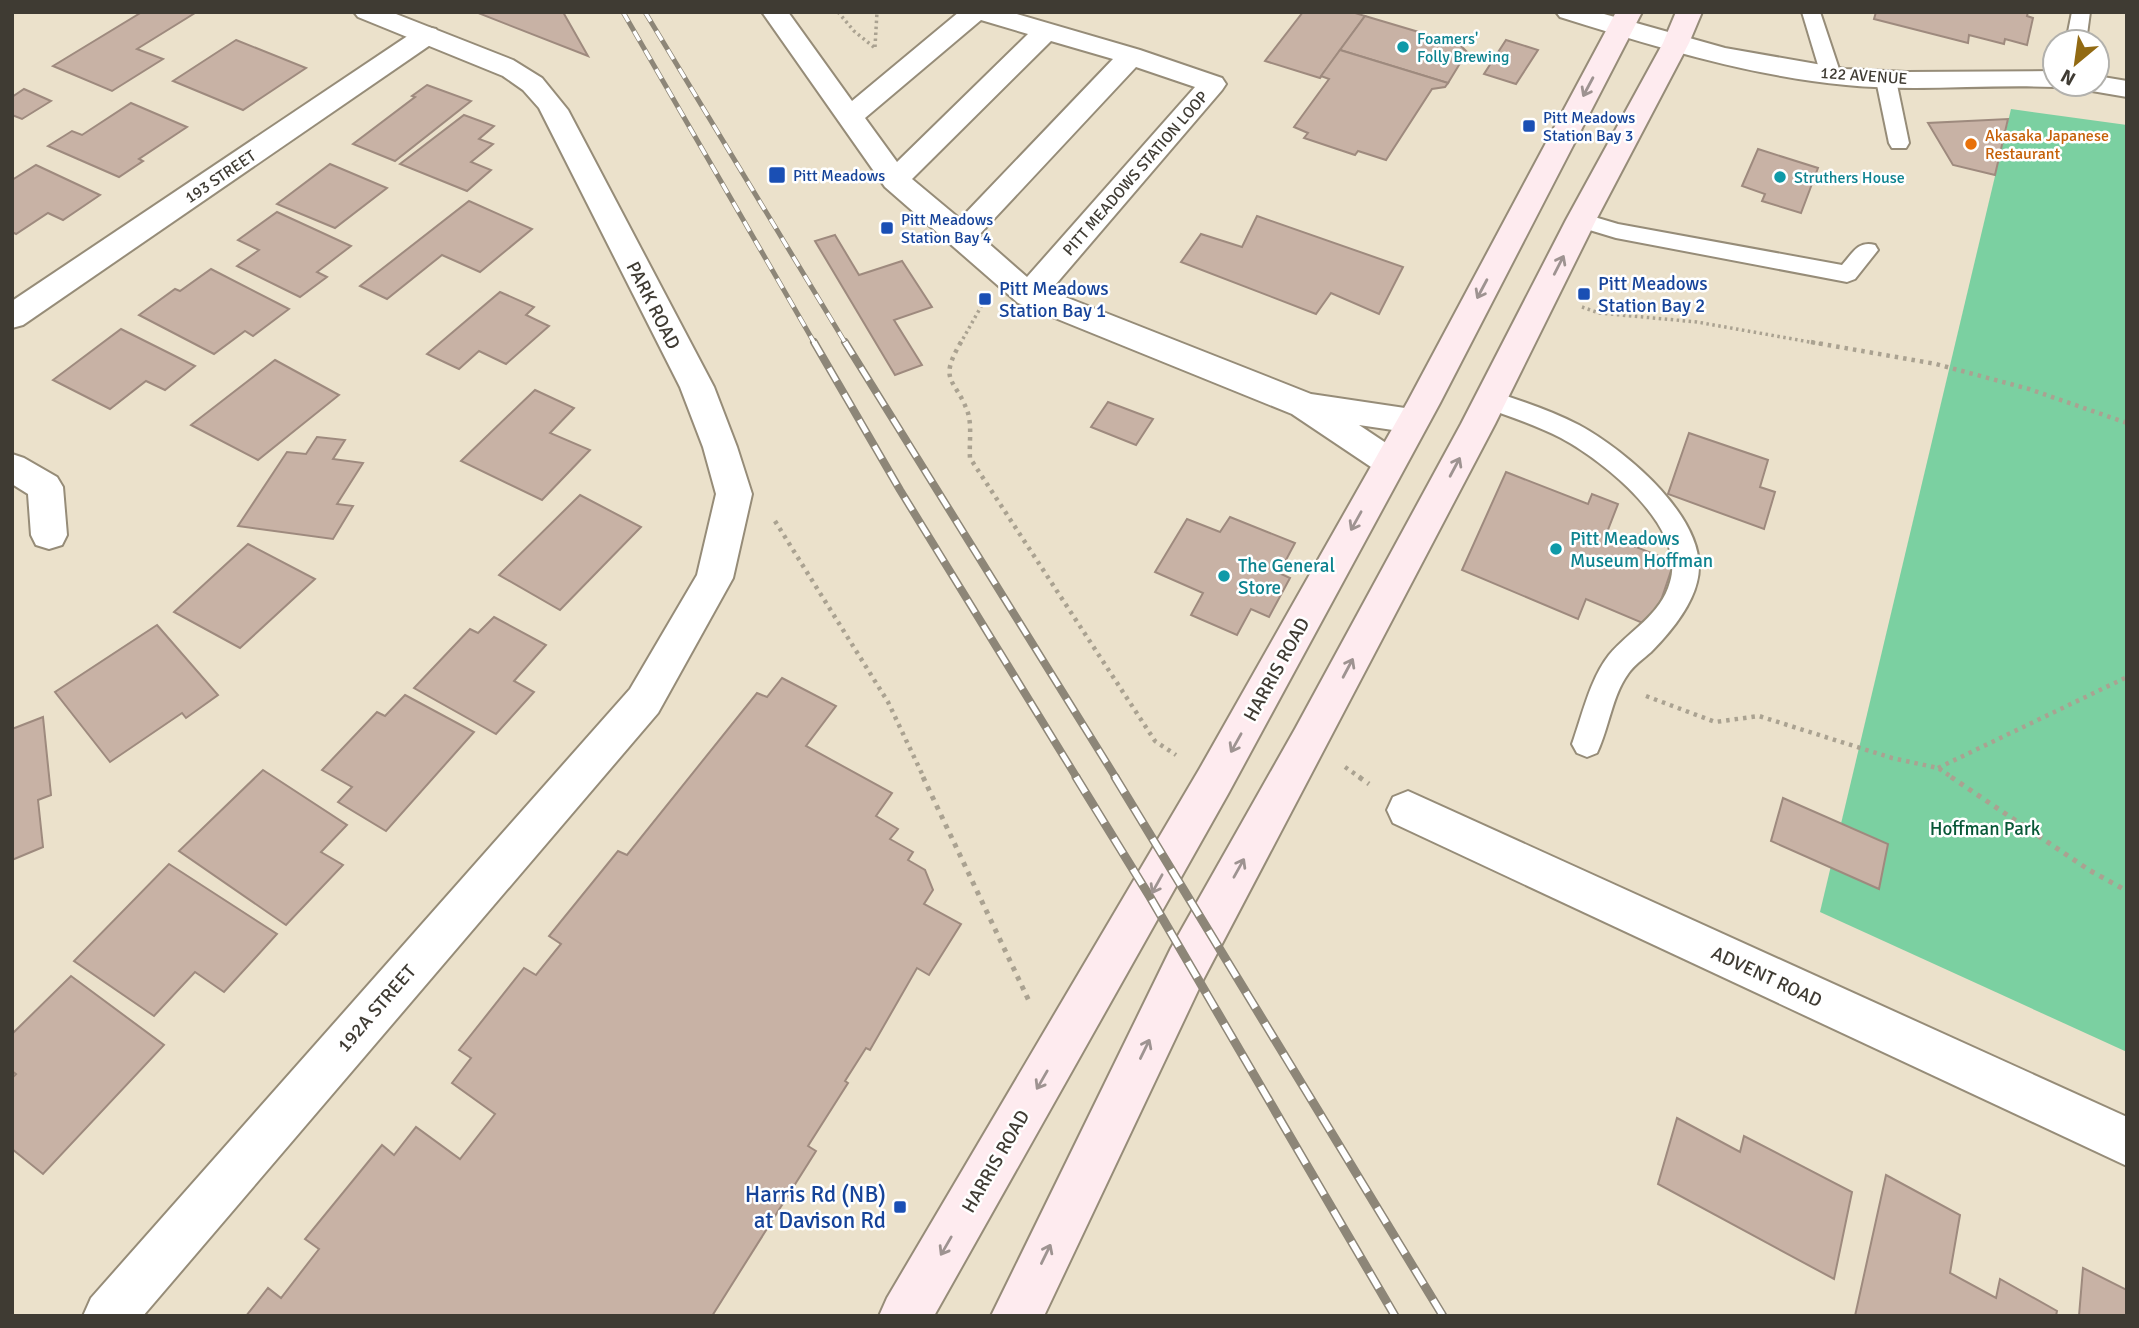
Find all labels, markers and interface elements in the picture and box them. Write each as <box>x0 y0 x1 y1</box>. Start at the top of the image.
north arrow <box>2041 28 2111 98</box>
place label: Foamers' Folly Brewing <box>1417 29 1509 67</box>
marker: Foamers' Folly Brewing <box>1395 39 1411 55</box>
street label: 122 AVENUE <box>1820 63 1908 89</box>
text: N <box>2057 63 2080 91</box>
one-way arrow <box>1581 77 1595 97</box>
street label: PITT MEADOWS STATION LOOP <box>1059 87 1213 260</box>
place label: Pitt Meadows Station Bay 3 <box>1543 108 1635 146</box>
marker: Pitt Meadows Station Bay 3 <box>1521 118 1537 134</box>
place label: Akasaka Japanese Restaurant <box>1985 126 2109 164</box>
marker: Akasaka Japanese Restaurant <box>1963 136 1979 152</box>
street label: 193 STREET <box>181 146 260 208</box>
marker: Pitt Meadows <box>767 165 787 185</box>
place label: Pitt Meadows <box>793 166 885 186</box>
place label: Struthers House <box>1794 168 1905 188</box>
marker: Struthers House <box>1772 169 1788 185</box>
place label: Pitt Meadows Station Bay 4 <box>901 210 993 248</box>
marker: Pitt Meadows Station Bay 4 <box>879 220 895 236</box>
one-way arrow <box>1552 255 1566 276</box>
street label: PARK ROAD <box>621 257 685 353</box>
place label: Pitt Meadows Station Bay 2 <box>1598 272 1708 318</box>
place label: Pitt Meadows Station Bay 1 <box>999 277 1109 323</box>
one-way arrow <box>1475 278 1489 299</box>
marker: Pitt Meadows Station Bay 2 <box>1576 286 1592 302</box>
marker: Pitt Meadows Station Bay 1 <box>977 291 993 307</box>
one-way arrow <box>1448 457 1462 478</box>
one-way arrow <box>1349 511 1363 531</box>
place label: Pitt Meadows Museum Hoffman <box>1570 527 1713 573</box>
marker: Pitt Meadows Museum Hoffman <box>1548 541 1564 557</box>
place label: The General Store <box>1238 554 1335 600</box>
marker: The General Store <box>1216 568 1232 584</box>
street label: HARRIS ROAD <box>1239 613 1315 726</box>
one-way arrow <box>1342 658 1355 679</box>
one-way arrow <box>1228 732 1242 752</box>
park label: Hoffman Park <box>1930 817 2041 841</box>
one-way arrow <box>1233 858 1246 879</box>
one-way arrow <box>1150 873 1164 893</box>
street label: ADVENT ROAD <box>1707 941 1826 1013</box>
street label: 192A STREET <box>332 959 422 1057</box>
one-way arrow <box>1139 1039 1152 1060</box>
one-way arrow <box>1035 1069 1048 1090</box>
street label: HARRIS ROAD <box>957 1106 1035 1217</box>
place label: Harris Rd (NB) at Davison Rd <box>745 1180 886 1235</box>
marker: Harris Rd (NB) at Davison Rd <box>892 1199 908 1215</box>
one-way arrow <box>938 1235 952 1255</box>
one-way arrow <box>1040 1244 1054 1265</box>

